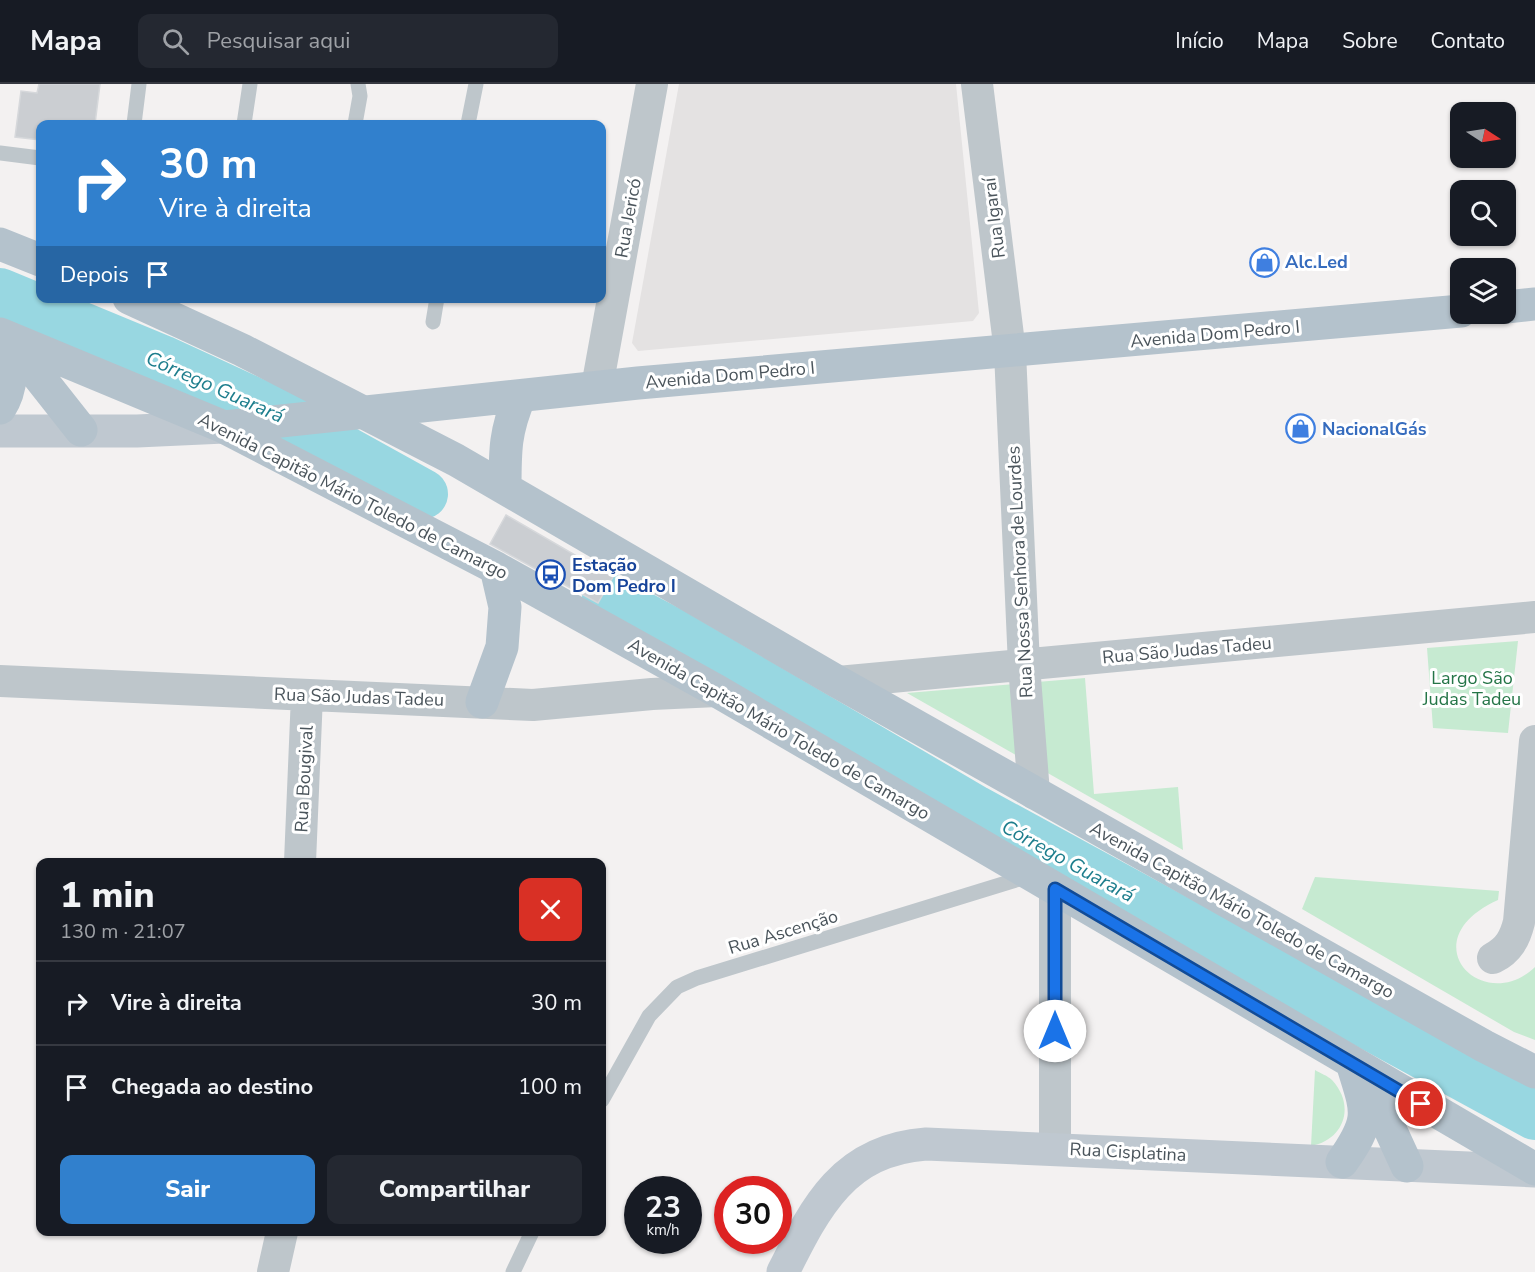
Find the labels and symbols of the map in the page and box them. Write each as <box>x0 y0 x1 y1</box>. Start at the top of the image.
north arrow <box>1450 102 1516 168</box>
street label: Rua Igaraí <box>977 175 1011 260</box>
street label: Rua Jericó <box>609 176 647 260</box>
shop icon: Alc.Led <box>1248 246 1280 278</box>
place label: Alc.Led <box>1285 250 1348 274</box>
street label: Avenida Dom Pedro I <box>1129 315 1301 353</box>
water label: Córrego Guarará <box>142 344 289 430</box>
street label: Avenida Dom Pedro I <box>644 356 816 394</box>
street label: Avenida Capitão Mário Toledo de Camargo <box>194 407 512 585</box>
shop icon: NacionalGás <box>1285 413 1317 445</box>
place label: NacionalGás <box>1322 417 1427 441</box>
street label: Rua Nossa Senhora de Lourdes <box>1001 445 1039 699</box>
place label: Estação Dom Pedro I <box>572 553 676 598</box>
bus stop icon: Estação Dom Pedro I <box>535 559 567 591</box>
street label: Rua São Judas Tadeu <box>1101 631 1273 669</box>
street label: Avenida Capitão Mário Toledo de Camargo <box>624 633 934 825</box>
park label: Largo São Judas Tadeu <box>1422 666 1521 711</box>
street label: Rua São Judas Tadeu <box>274 682 444 712</box>
street label: Rua Bougival <box>289 724 319 833</box>
water label: Córrego Guarará <box>997 813 1140 909</box>
street label: Avenida Capitão Mário Toledo de Camargo <box>1086 816 1398 1004</box>
street label: Rua Ascenção <box>725 904 841 960</box>
position arrow <box>1023 999 1087 1063</box>
pin <box>1395 1078 1446 1129</box>
street label: Rua Cisplatina <box>1069 1137 1187 1167</box>
speed limit sign: 30 <box>714 1176 792 1254</box>

